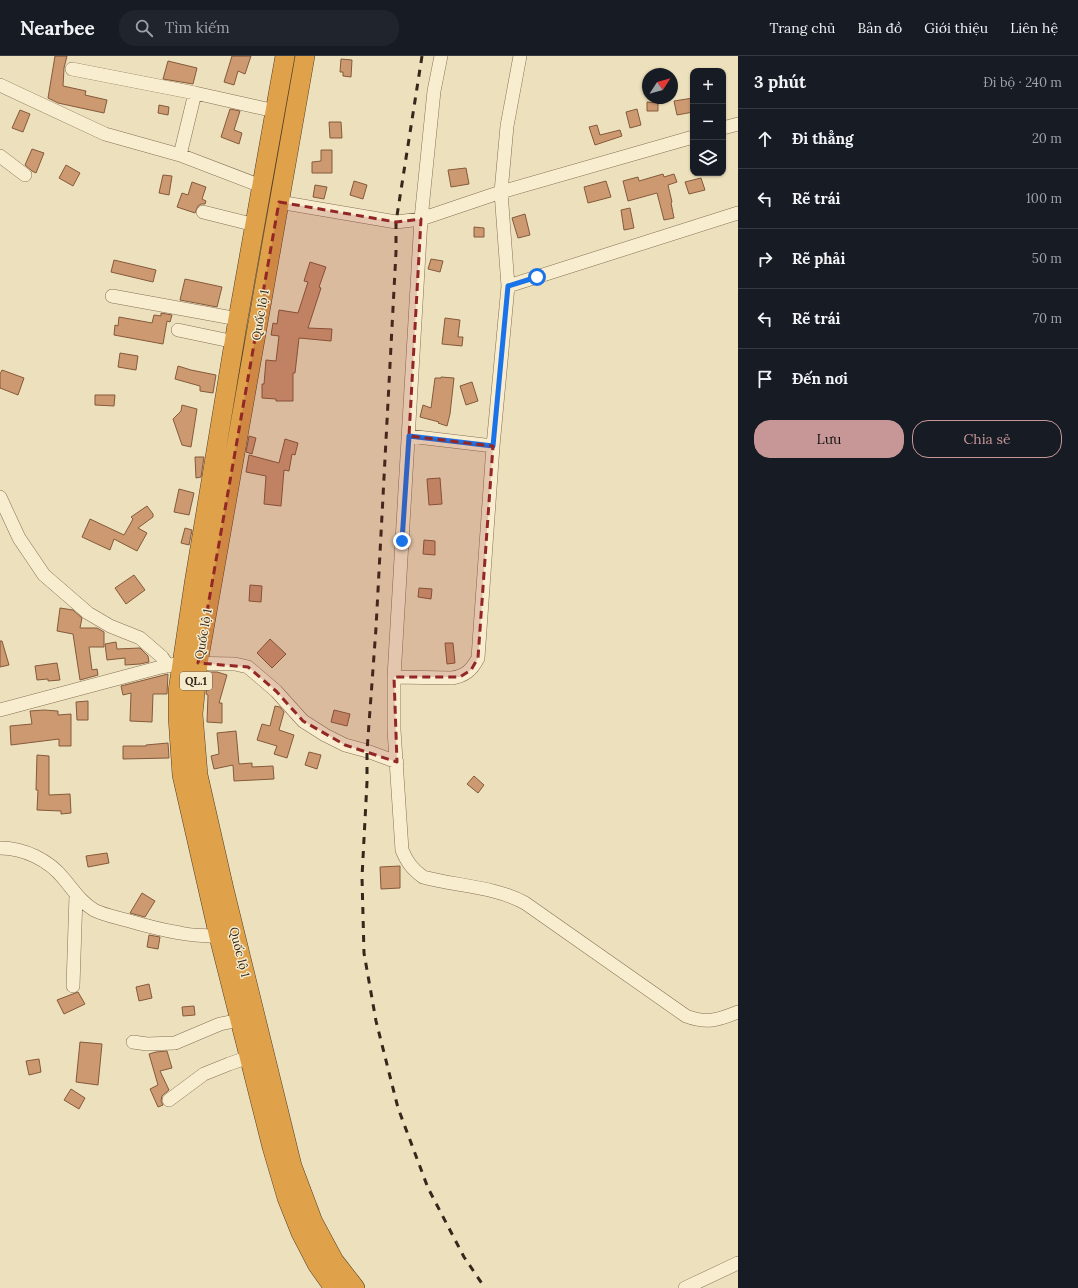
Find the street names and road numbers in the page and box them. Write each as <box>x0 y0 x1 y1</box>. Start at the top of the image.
street label: Quốc lộ 1 <box>248 289 272 341</box>
street label: Quốc lộ 1 <box>191 608 215 660</box>
road number: QL.1 <box>180 672 212 690</box>
street label: Quốc lộ 1 <box>227 925 253 979</box>

